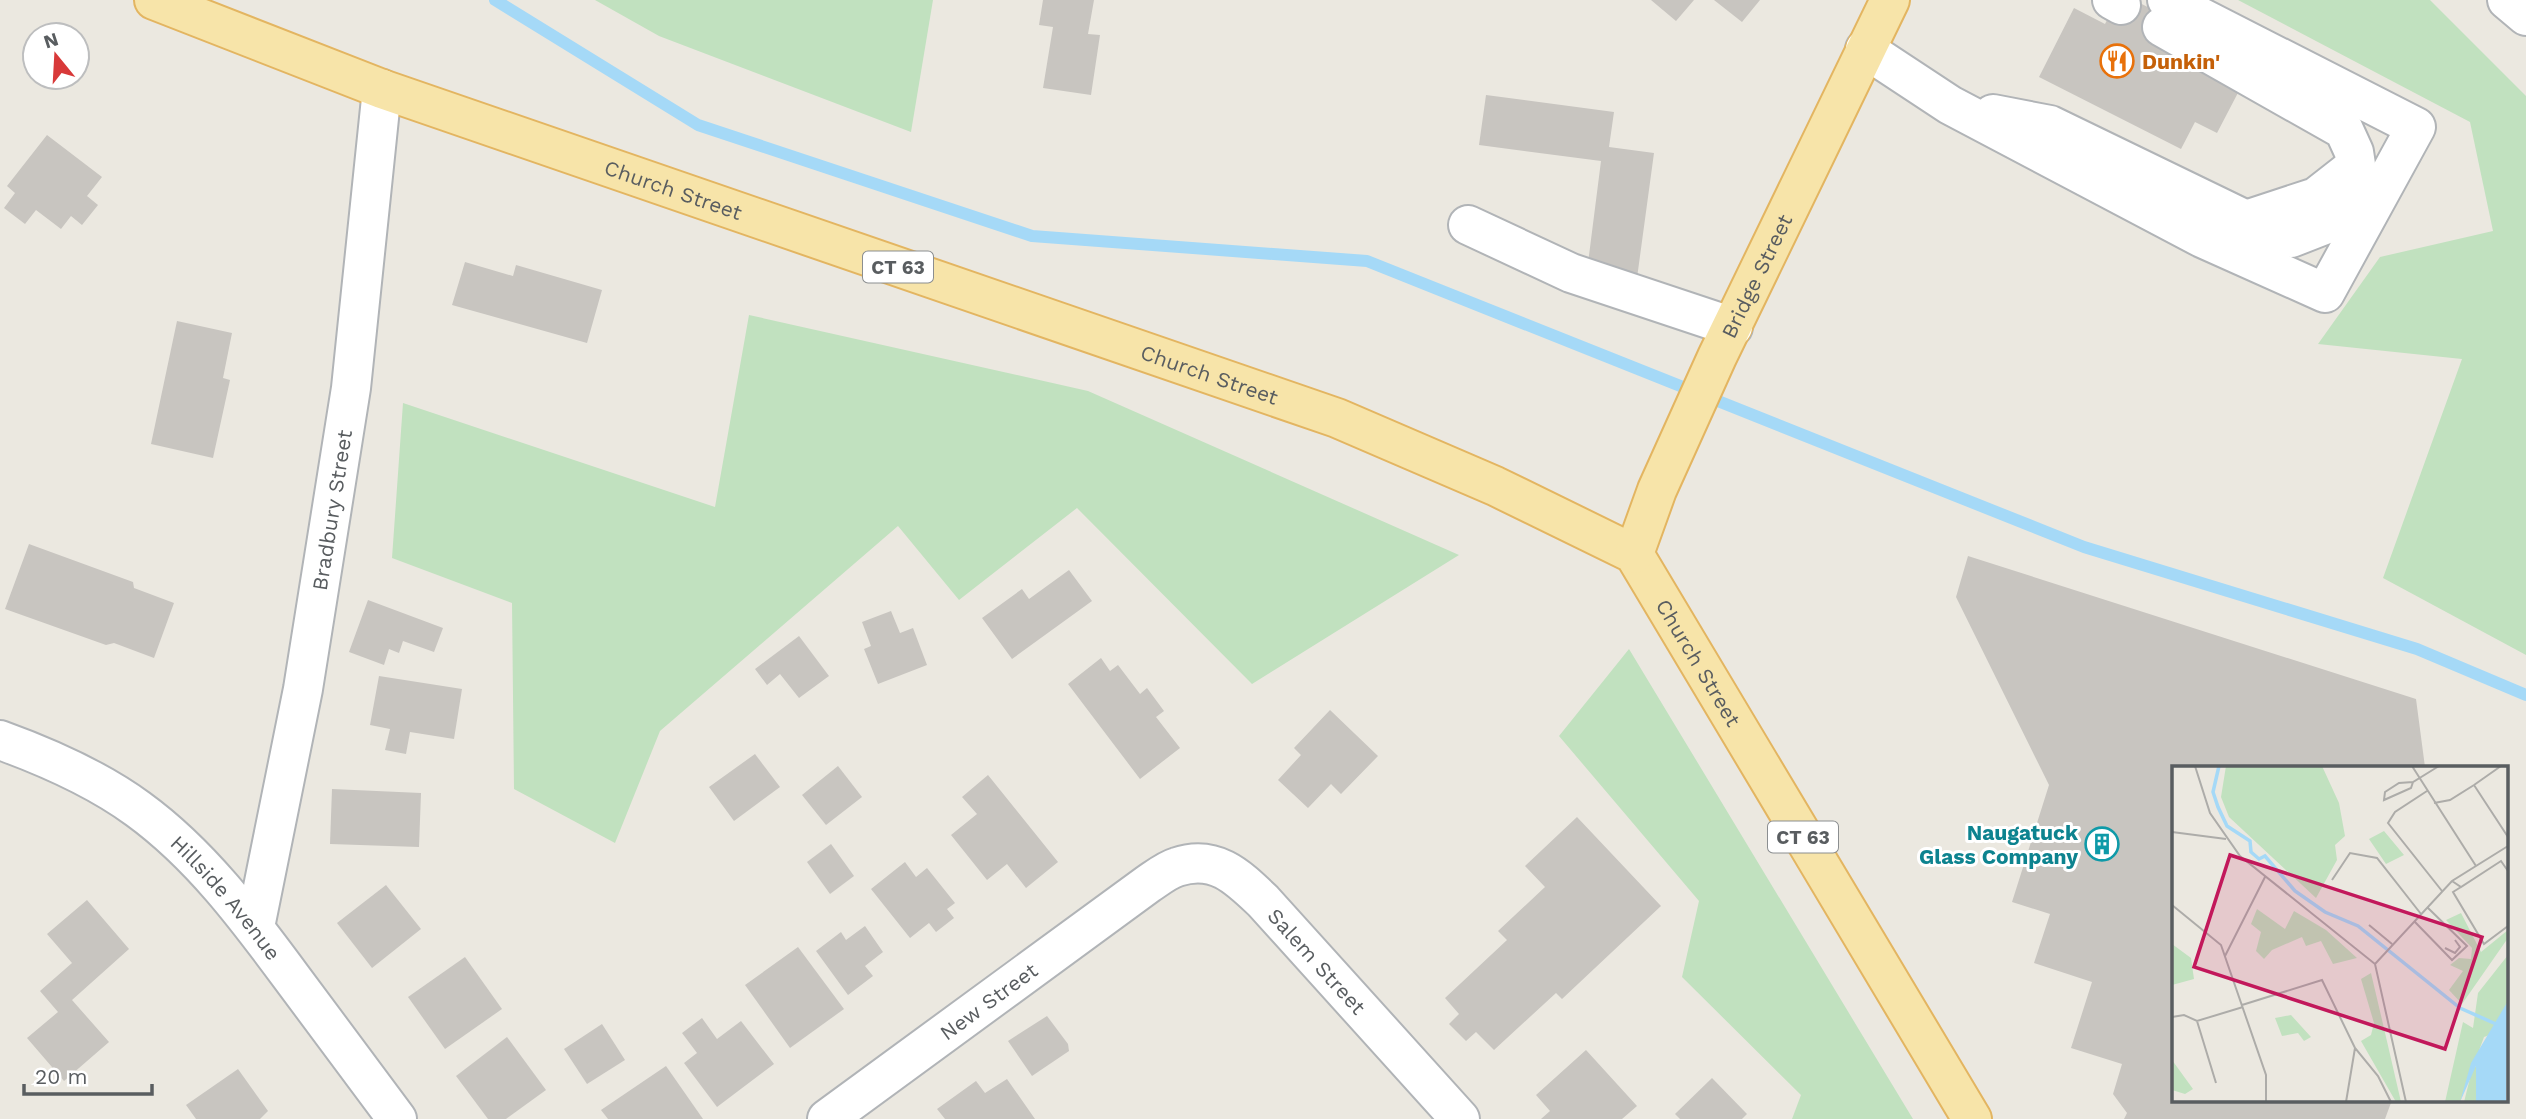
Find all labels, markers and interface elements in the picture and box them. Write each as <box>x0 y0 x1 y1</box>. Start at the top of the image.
north arrow <box>21 21 91 91</box>
text: N <box>41 27 61 53</box>
restaurant icon: Dunkin' <box>2098 42 2136 80</box>
place label: Dunkin' <box>2142 49 2220 74</box>
street label: Church Street <box>601 154 746 225</box>
street label: Bridge Street <box>1716 210 1797 342</box>
road number: CT 63 <box>863 252 933 282</box>
street label: Church Street <box>1137 339 1282 409</box>
street label: Bradbury Street <box>306 428 357 592</box>
street label: Church Street <box>1651 594 1747 731</box>
inset map <box>2172 766 2508 1102</box>
place label: Naugatuck Glass Company <box>1919 820 2079 869</box>
road number: CT 63 <box>1768 822 1838 852</box>
building icon: Naugatuck Glass Company <box>2083 825 2121 863</box>
street label: Hillside Avenue <box>166 830 287 965</box>
street label: Salem Street <box>1263 903 1372 1019</box>
street label: New Street <box>935 957 1042 1045</box>
scale bar <box>24 1052 152 1096</box>
text: 20 m <box>35 1064 87 1089</box>

